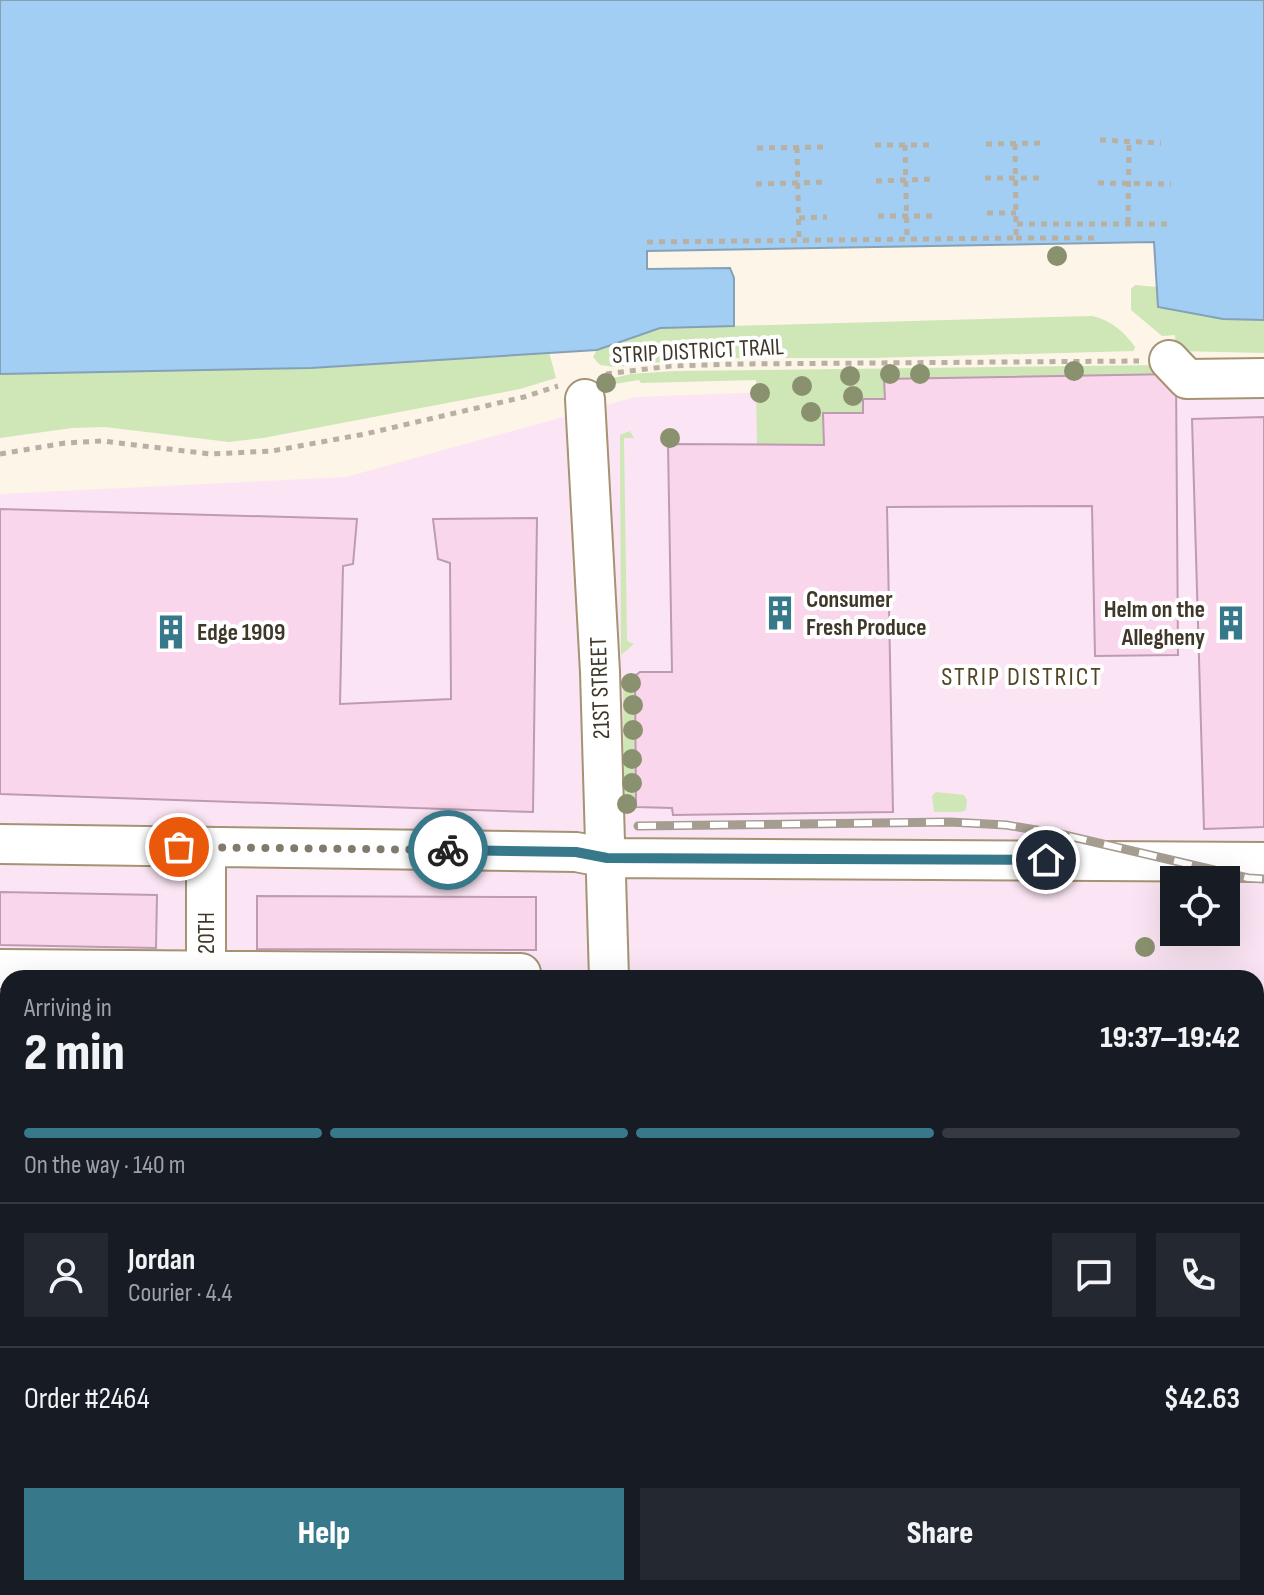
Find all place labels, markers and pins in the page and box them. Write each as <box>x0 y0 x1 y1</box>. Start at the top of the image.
place label: Consumer Fresh Produce <box>806 585 926 642</box>
building icon: Consumer Fresh Produce <box>761 594 799 632</box>
place label: Helm on the Allegheny <box>1104 595 1205 652</box>
building icon: Helm on the Allegheny <box>1212 604 1250 642</box>
building icon: Edge 1909 <box>152 613 190 651</box>
place label: Edge 1909 <box>197 618 285 647</box>
pin <box>145 813 213 881</box>
pin <box>1012 826 1080 894</box>

